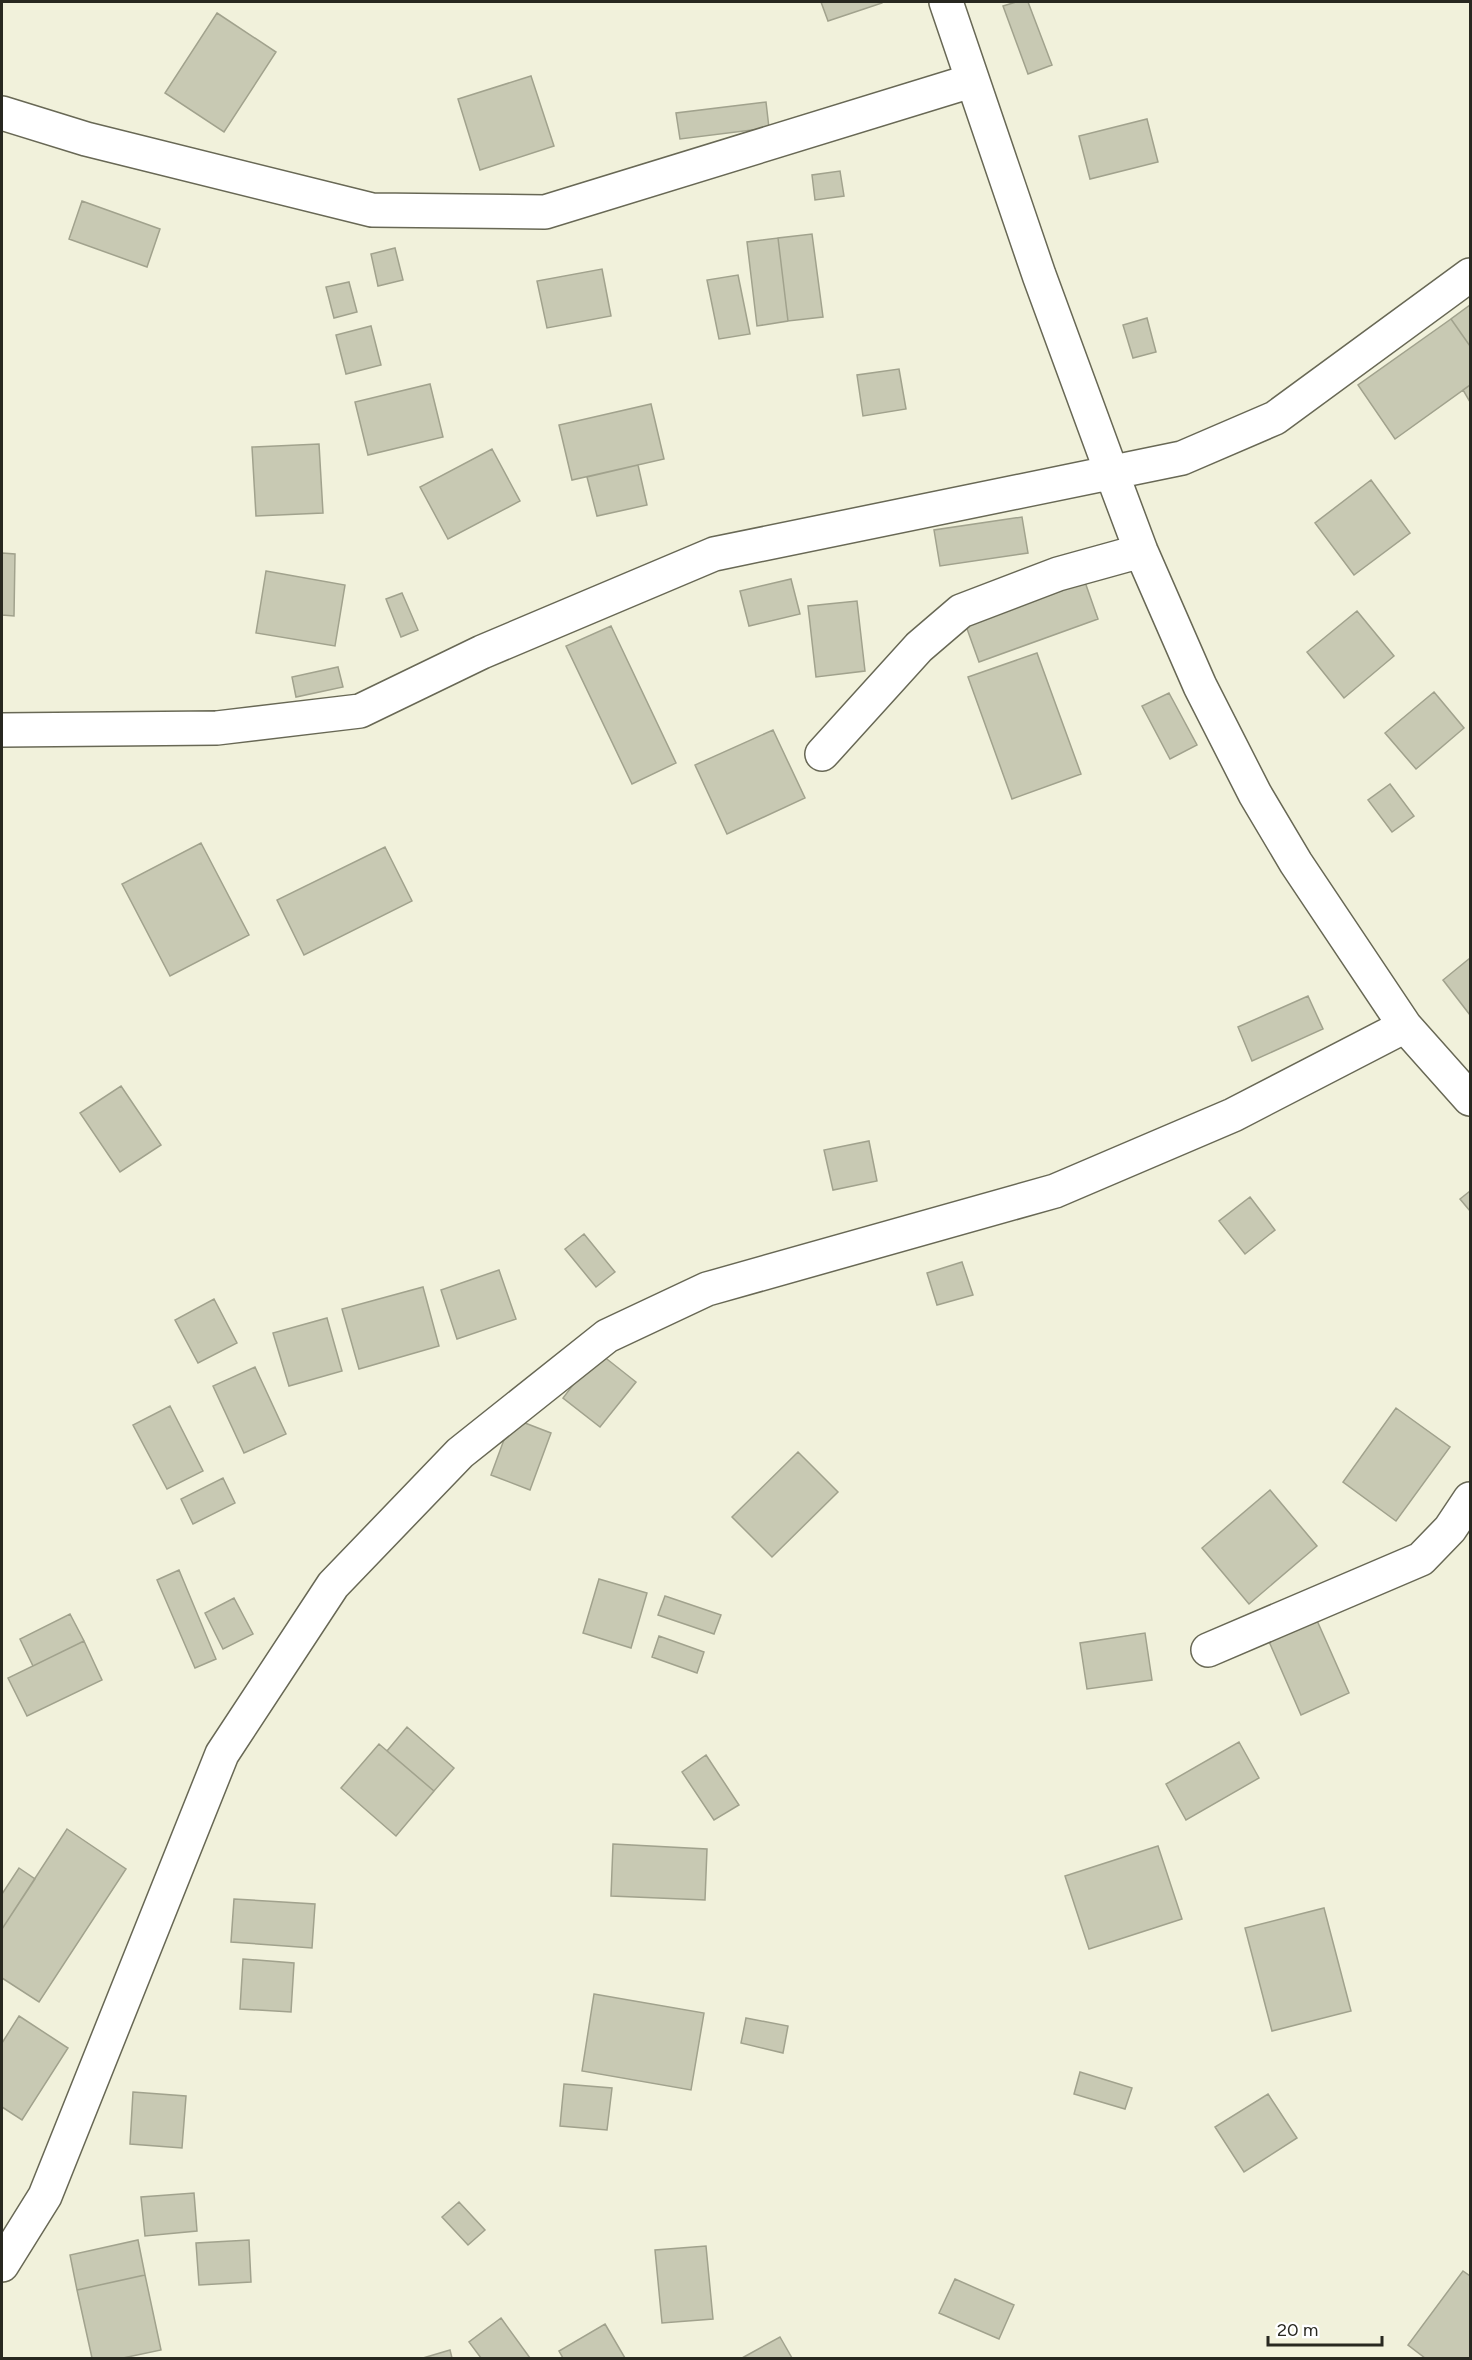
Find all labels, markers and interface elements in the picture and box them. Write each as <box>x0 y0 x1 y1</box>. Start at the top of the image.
scale bar <box>1268 2309 1382 2347</box>
text: 20 m <box>1277 2319 1318 2341</box>

